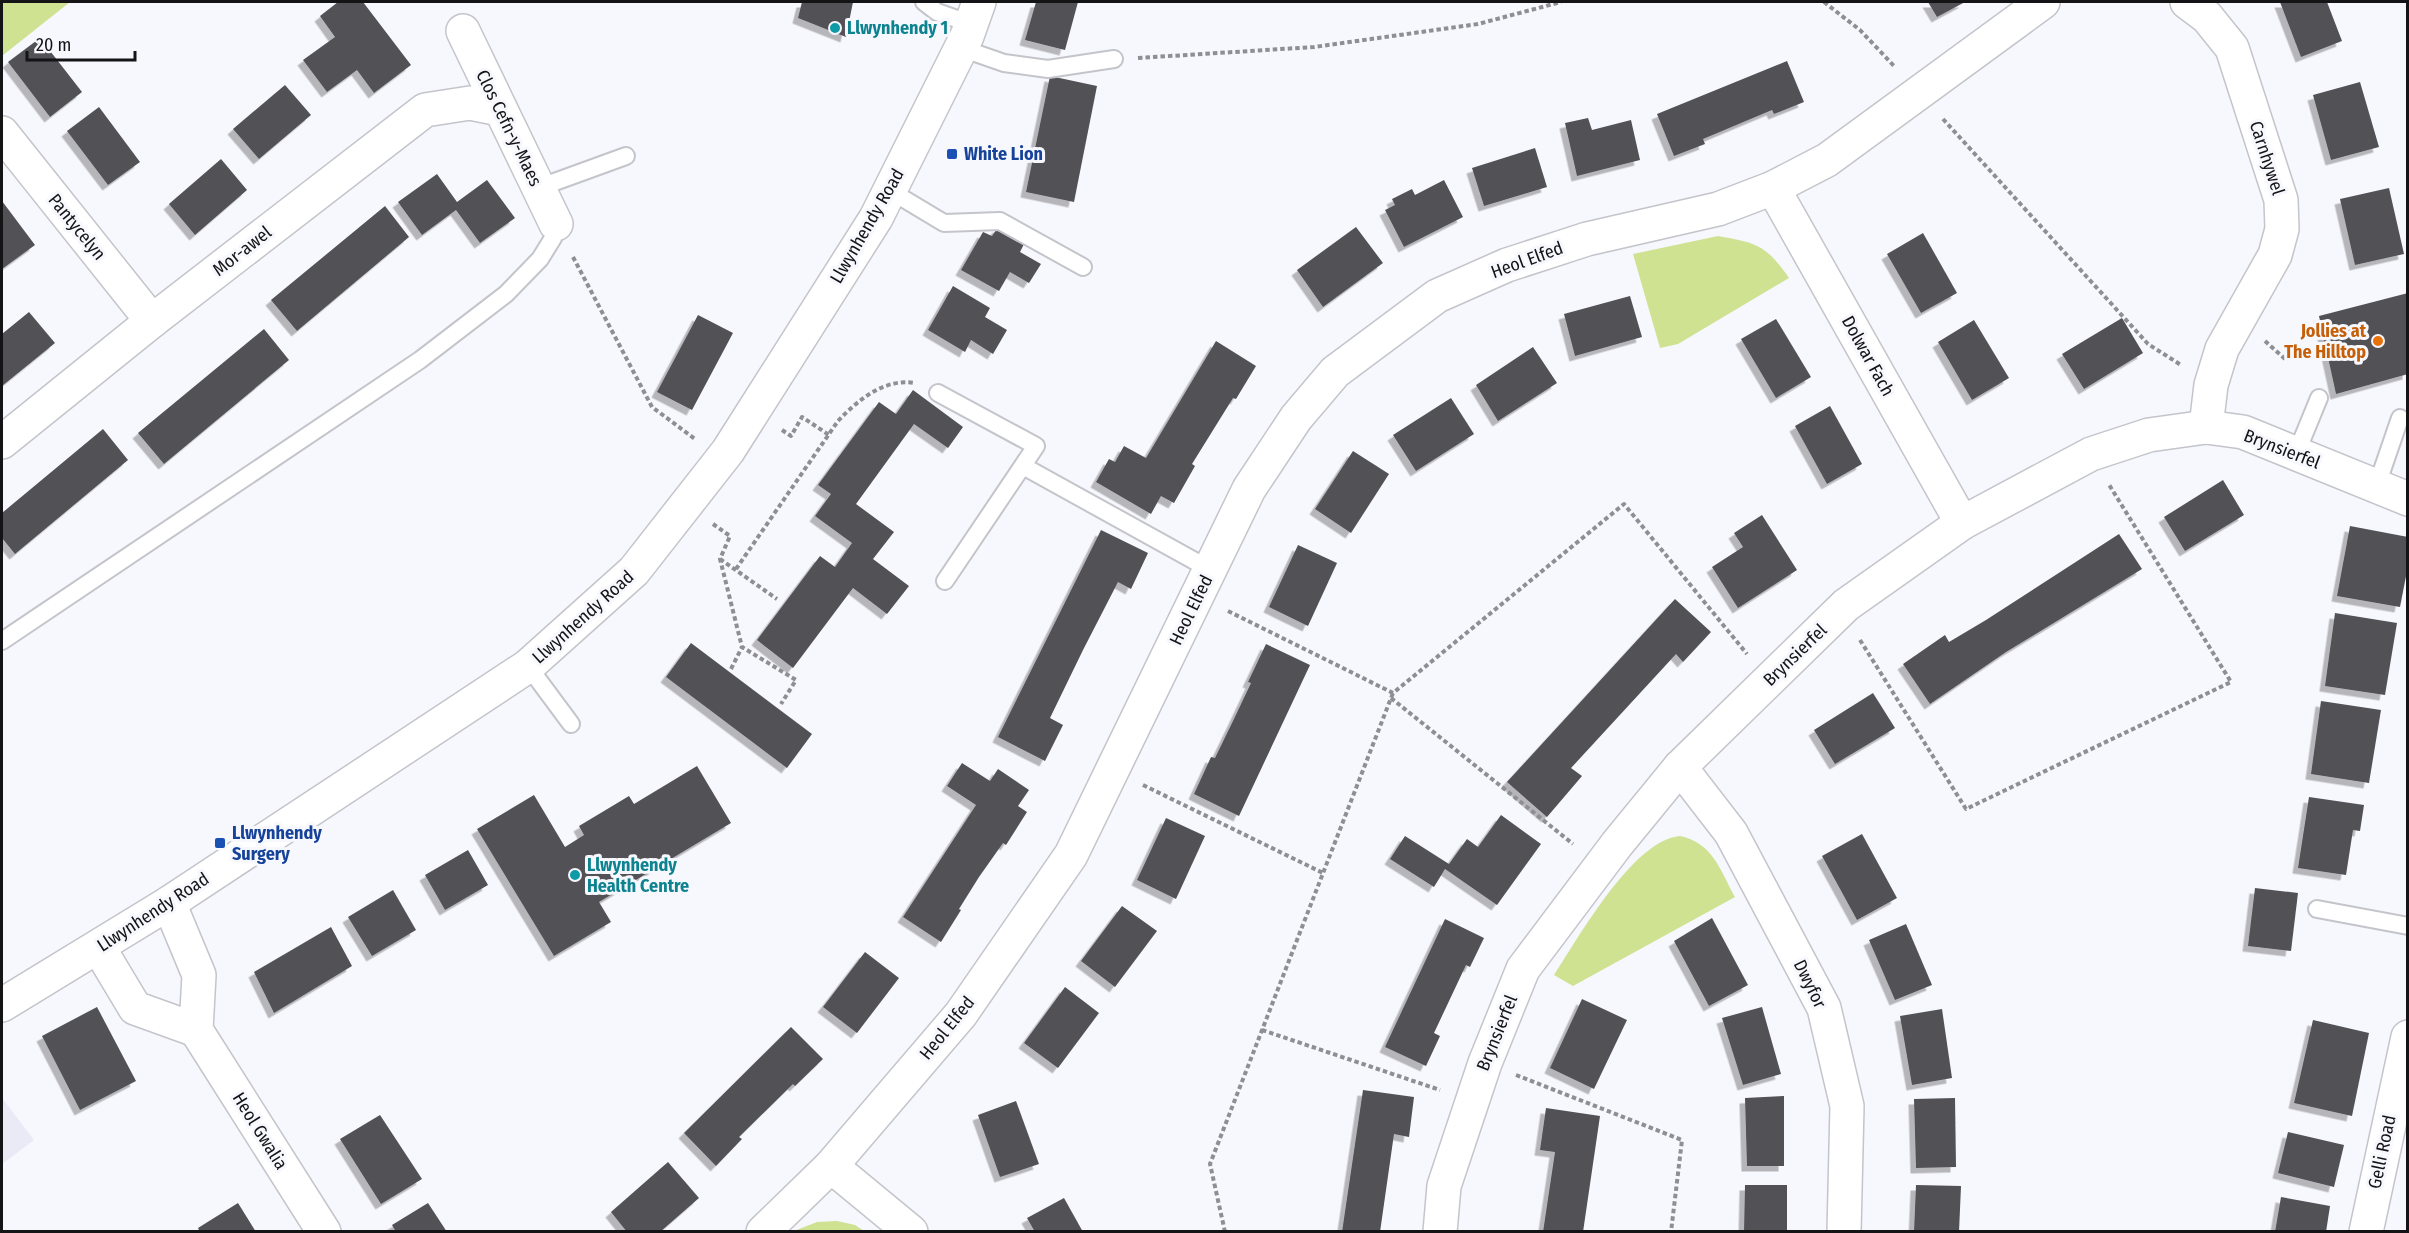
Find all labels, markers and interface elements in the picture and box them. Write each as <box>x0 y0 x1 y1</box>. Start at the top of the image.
place label: Llwynhendy 1 <box>847 17 948 39</box>
marker: Llwynhendy 1 <box>828 21 842 35</box>
scale bar <box>27 24 135 62</box>
text: 20 m <box>36 34 71 56</box>
street label: Clos Cefn-y-Maes <box>471 66 547 190</box>
street label: Carnhywel <box>2245 118 2289 198</box>
place label: White Lion <box>964 143 1043 165</box>
marker: White Lion <box>945 147 959 161</box>
street label: Llwynhendy Road <box>825 165 909 287</box>
street label: Pantycelyn <box>44 189 110 265</box>
street label: Mor-awel <box>208 221 276 281</box>
street label: Heol Elfed <box>1488 237 1566 283</box>
street label: Dolwar Fach <box>1837 312 1899 400</box>
place label: Jollies at The Hilltop <box>2284 320 2367 363</box>
marker: Jollies at The Hilltop <box>2371 334 2385 348</box>
street label: Brynsierfel <box>2241 424 2324 474</box>
street label: Llwynhendy Road <box>528 566 638 668</box>
street label: Heol Elfed <box>1165 571 1217 649</box>
street label: Brynsierfel <box>1759 619 1832 691</box>
place label: Llwynhendy Surgery <box>232 822 322 865</box>
marker: Llwynhendy Surgery <box>213 836 227 850</box>
place label: Llwynhendy Health Centre <box>587 854 689 897</box>
street label: Llwynhendy Road <box>93 868 213 956</box>
marker: Llwynhendy Health Centre <box>568 868 582 882</box>
street label: Dwyfor <box>1789 956 1831 1013</box>
street label: Heol Elfed <box>915 992 979 1064</box>
street label: Brynsierfel <box>1472 992 1522 1074</box>
street label: Heol Gwalia <box>228 1088 292 1174</box>
street label: Gelli Road <box>2363 1113 2401 1191</box>

